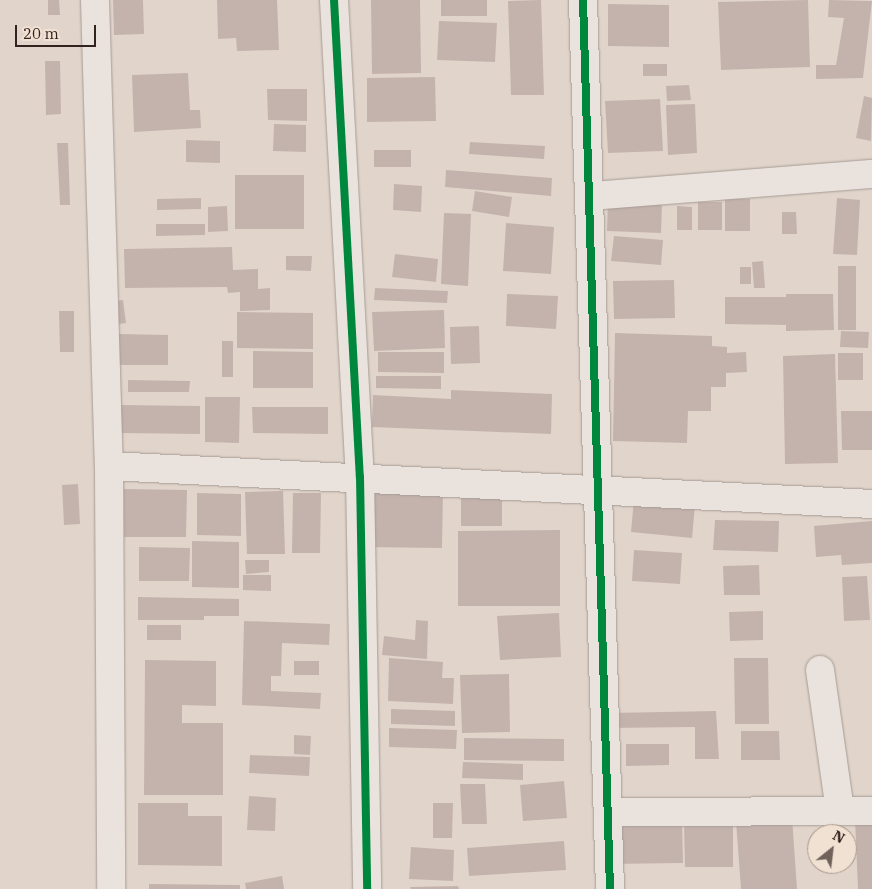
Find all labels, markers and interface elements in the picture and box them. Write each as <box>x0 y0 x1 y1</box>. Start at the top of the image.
scale bar <box>18 15 99 47</box>
text: 20 m <box>23 24 59 43</box>
north arrow <box>807 824 857 874</box>
text: N <box>830 826 848 847</box>

